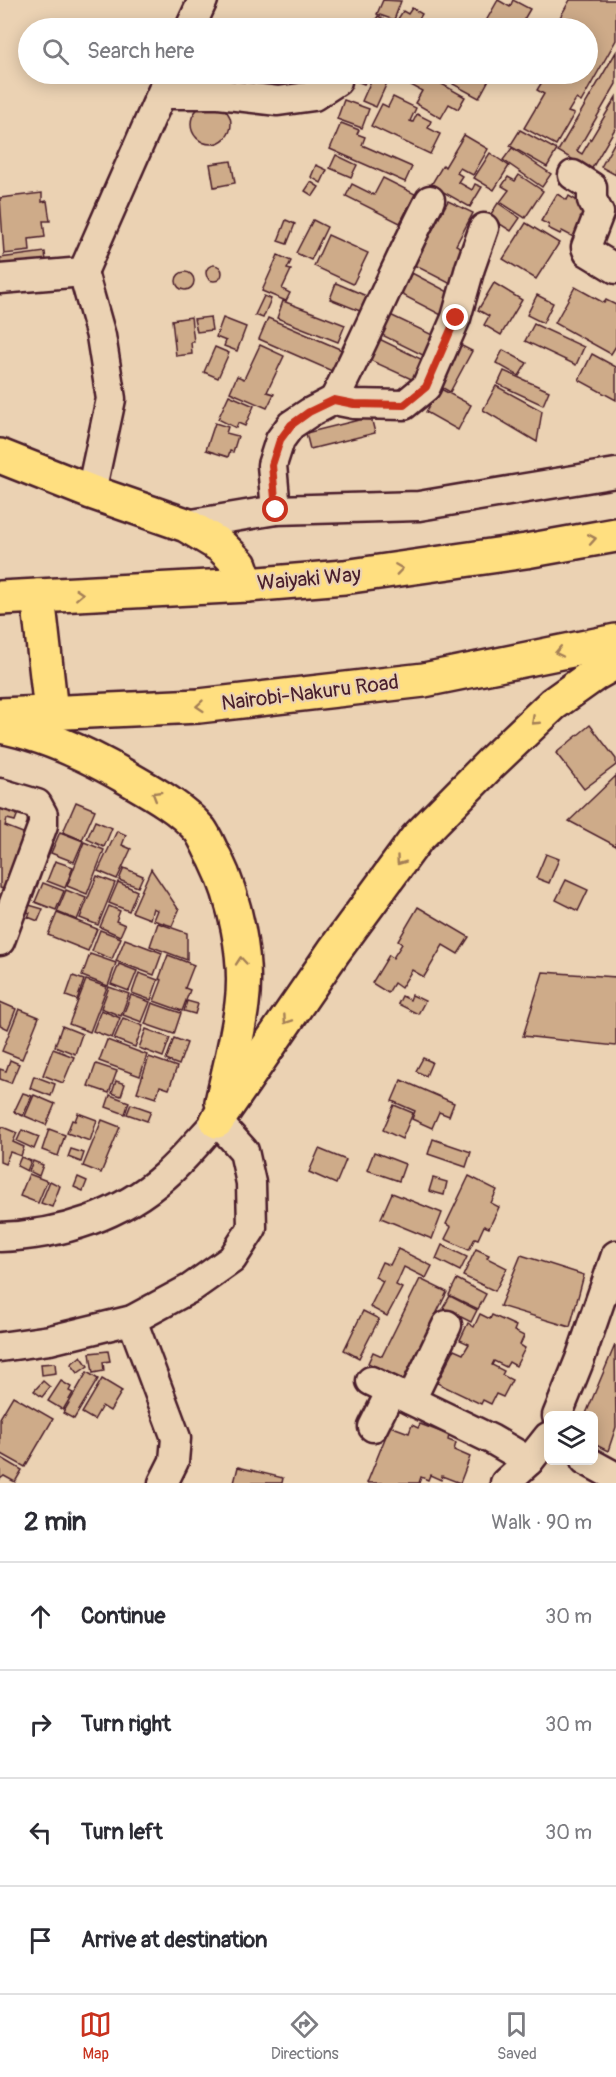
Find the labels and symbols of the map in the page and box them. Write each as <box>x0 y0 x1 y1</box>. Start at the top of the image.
route end <box>442 304 468 330</box>
route start <box>262 496 288 522</box>
one-way arrow <box>587 534 597 546</box>
street label: Waiyaki Way <box>256 561 362 597</box>
one-way arrow <box>395 564 404 576</box>
one-way arrow <box>75 587 84 600</box>
one-way arrow <box>554 645 564 658</box>
street label: Nairobi-Nakuru Road <box>220 669 400 717</box>
one-way arrow <box>196 699 205 712</box>
one-way arrow <box>531 714 542 725</box>
one-way arrow <box>152 790 162 802</box>
one-way arrow <box>396 855 407 866</box>
one-way arrow <box>235 956 248 965</box>
one-way arrow <box>283 1013 294 1024</box>

